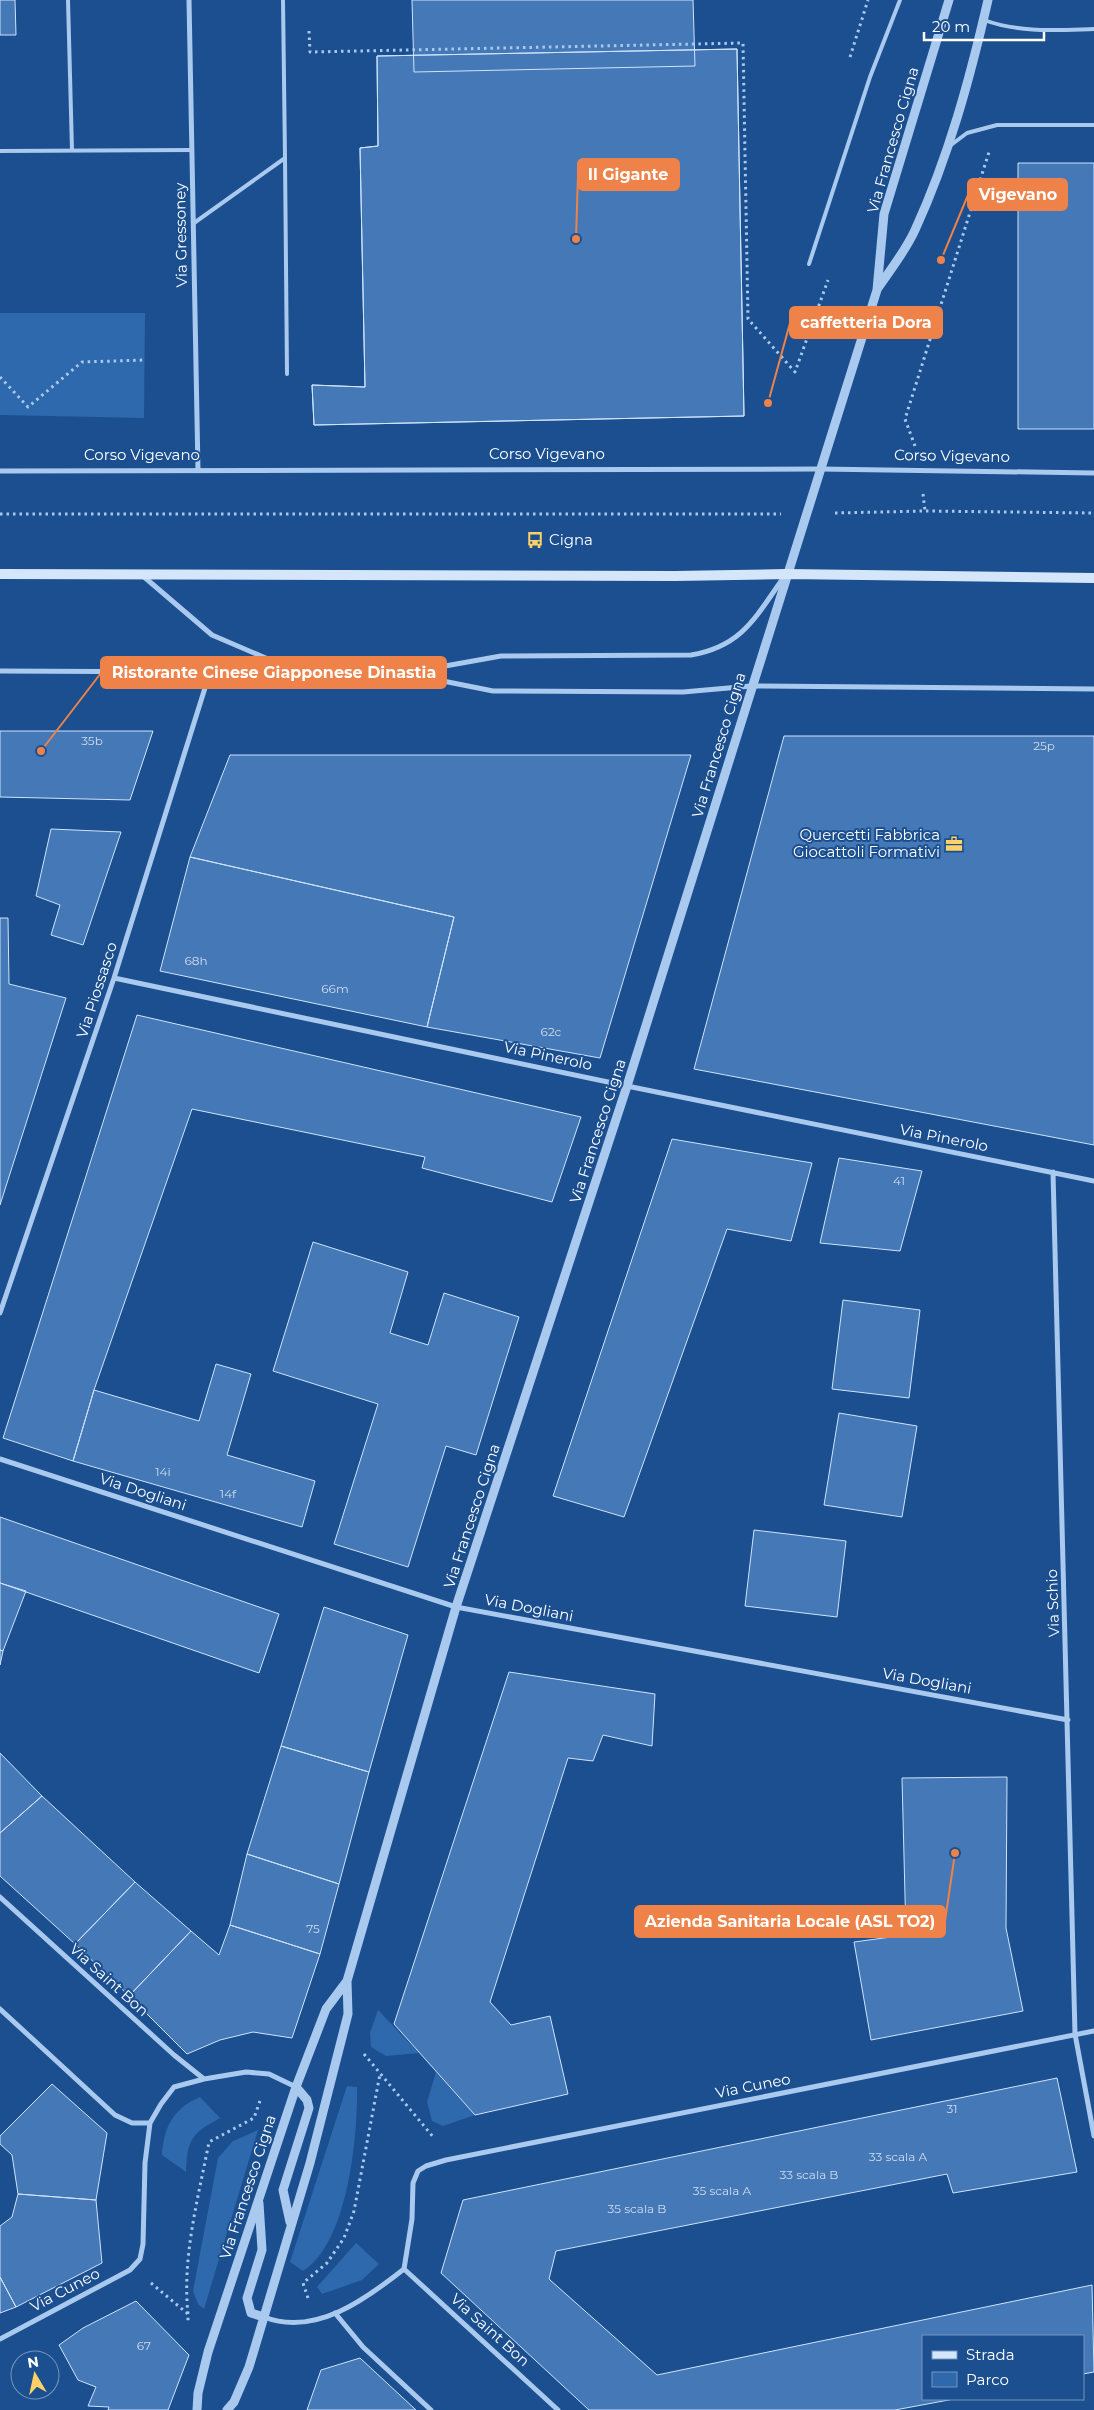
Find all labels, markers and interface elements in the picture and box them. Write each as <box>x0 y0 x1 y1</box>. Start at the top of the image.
scale bar <box>924 10 1044 42</box>
text: 20 m <box>932 17 970 36</box>
street label: Via Francesco Cigna <box>863 65 922 215</box>
callout: Il Gigante <box>578 159 679 190</box>
text: Il Gigante <box>588 165 668 184</box>
callout: Vigevano <box>968 179 1067 210</box>
street label: Via Gressoney <box>170 182 191 288</box>
text: Vigevano <box>978 185 1057 204</box>
callout: caffetteria Dora <box>790 307 942 338</box>
text: caffetteria Dora <box>800 313 932 332</box>
street label: Corso Vigevano <box>489 444 605 463</box>
street label: Corso Vigevano <box>84 445 200 464</box>
street label: Corso Vigevano <box>894 445 1010 466</box>
bus stop icon: Cigna <box>525 530 545 550</box>
place label: Cigna <box>549 530 593 549</box>
callout: Ristorante Cinese Giapponese Dinastia <box>101 657 446 688</box>
text: Ristorante Cinese Giapponese Dinastia <box>112 663 436 682</box>
street label: Via Francesco Cigna <box>687 670 750 820</box>
house number: 35b <box>81 733 103 748</box>
house number: 25p <box>1033 738 1055 753</box>
place label: Quercetti Fabbrica Giocattoli Formativi <box>793 825 940 861</box>
office icon: Quercetti Fabbrica Giocattoli Formativi <box>944 834 964 854</box>
street label: Via Piossasco <box>72 939 121 1040</box>
house number: 68h <box>184 953 208 968</box>
house number: 66m <box>321 981 349 996</box>
house number: 62c <box>541 1024 562 1039</box>
street label: Via Pinerolo <box>502 1037 594 1074</box>
street label: Via Francesco Cigna <box>565 1056 630 1206</box>
street label: Via Pinerolo <box>898 1120 990 1155</box>
house number: 41 <box>893 1173 905 1188</box>
street label: Via Francesco Cigna <box>439 1441 504 1591</box>
house number: 14i <box>155 1464 171 1479</box>
street label: Via Dogliani <box>97 1469 189 1514</box>
house number: 14f <box>220 1486 237 1501</box>
street label: Via Schio <box>1042 1569 1063 1637</box>
street label: Via Dogliani <box>483 1590 575 1625</box>
street label: Via Dogliani <box>881 1663 973 1698</box>
callout: Azienda Sanitaria Locale (ASL TO2) <box>635 1906 945 1937</box>
text: Azienda Sanitaria Locale (ASL TO2) <box>644 1912 935 1931</box>
house number: 75 <box>306 1921 320 1936</box>
street label: Via Saint Bon <box>66 1939 153 2020</box>
street label: Via Cuneo <box>714 2069 792 2102</box>
house number: 31 <box>946 2101 958 2116</box>
street label: Via Francesco Cigna <box>215 2112 280 2262</box>
house number: 33 scala A <box>869 2149 928 2164</box>
house number: 33 scala B <box>780 2167 838 2182</box>
house number: 35 scala A <box>693 2183 752 2198</box>
house number: 35 scala B <box>608 2201 666 2216</box>
street label: Via Cuneo <box>27 2263 103 2316</box>
street label: Via Saint Bon <box>447 2289 534 2370</box>
legend <box>922 2335 1084 2400</box>
house number: 67 <box>137 2338 151 2353</box>
text: Strada <box>966 2345 1015 2364</box>
north arrow <box>10 2350 60 2400</box>
text: N <box>26 2352 40 2372</box>
text: Parco <box>966 2370 1009 2389</box>

